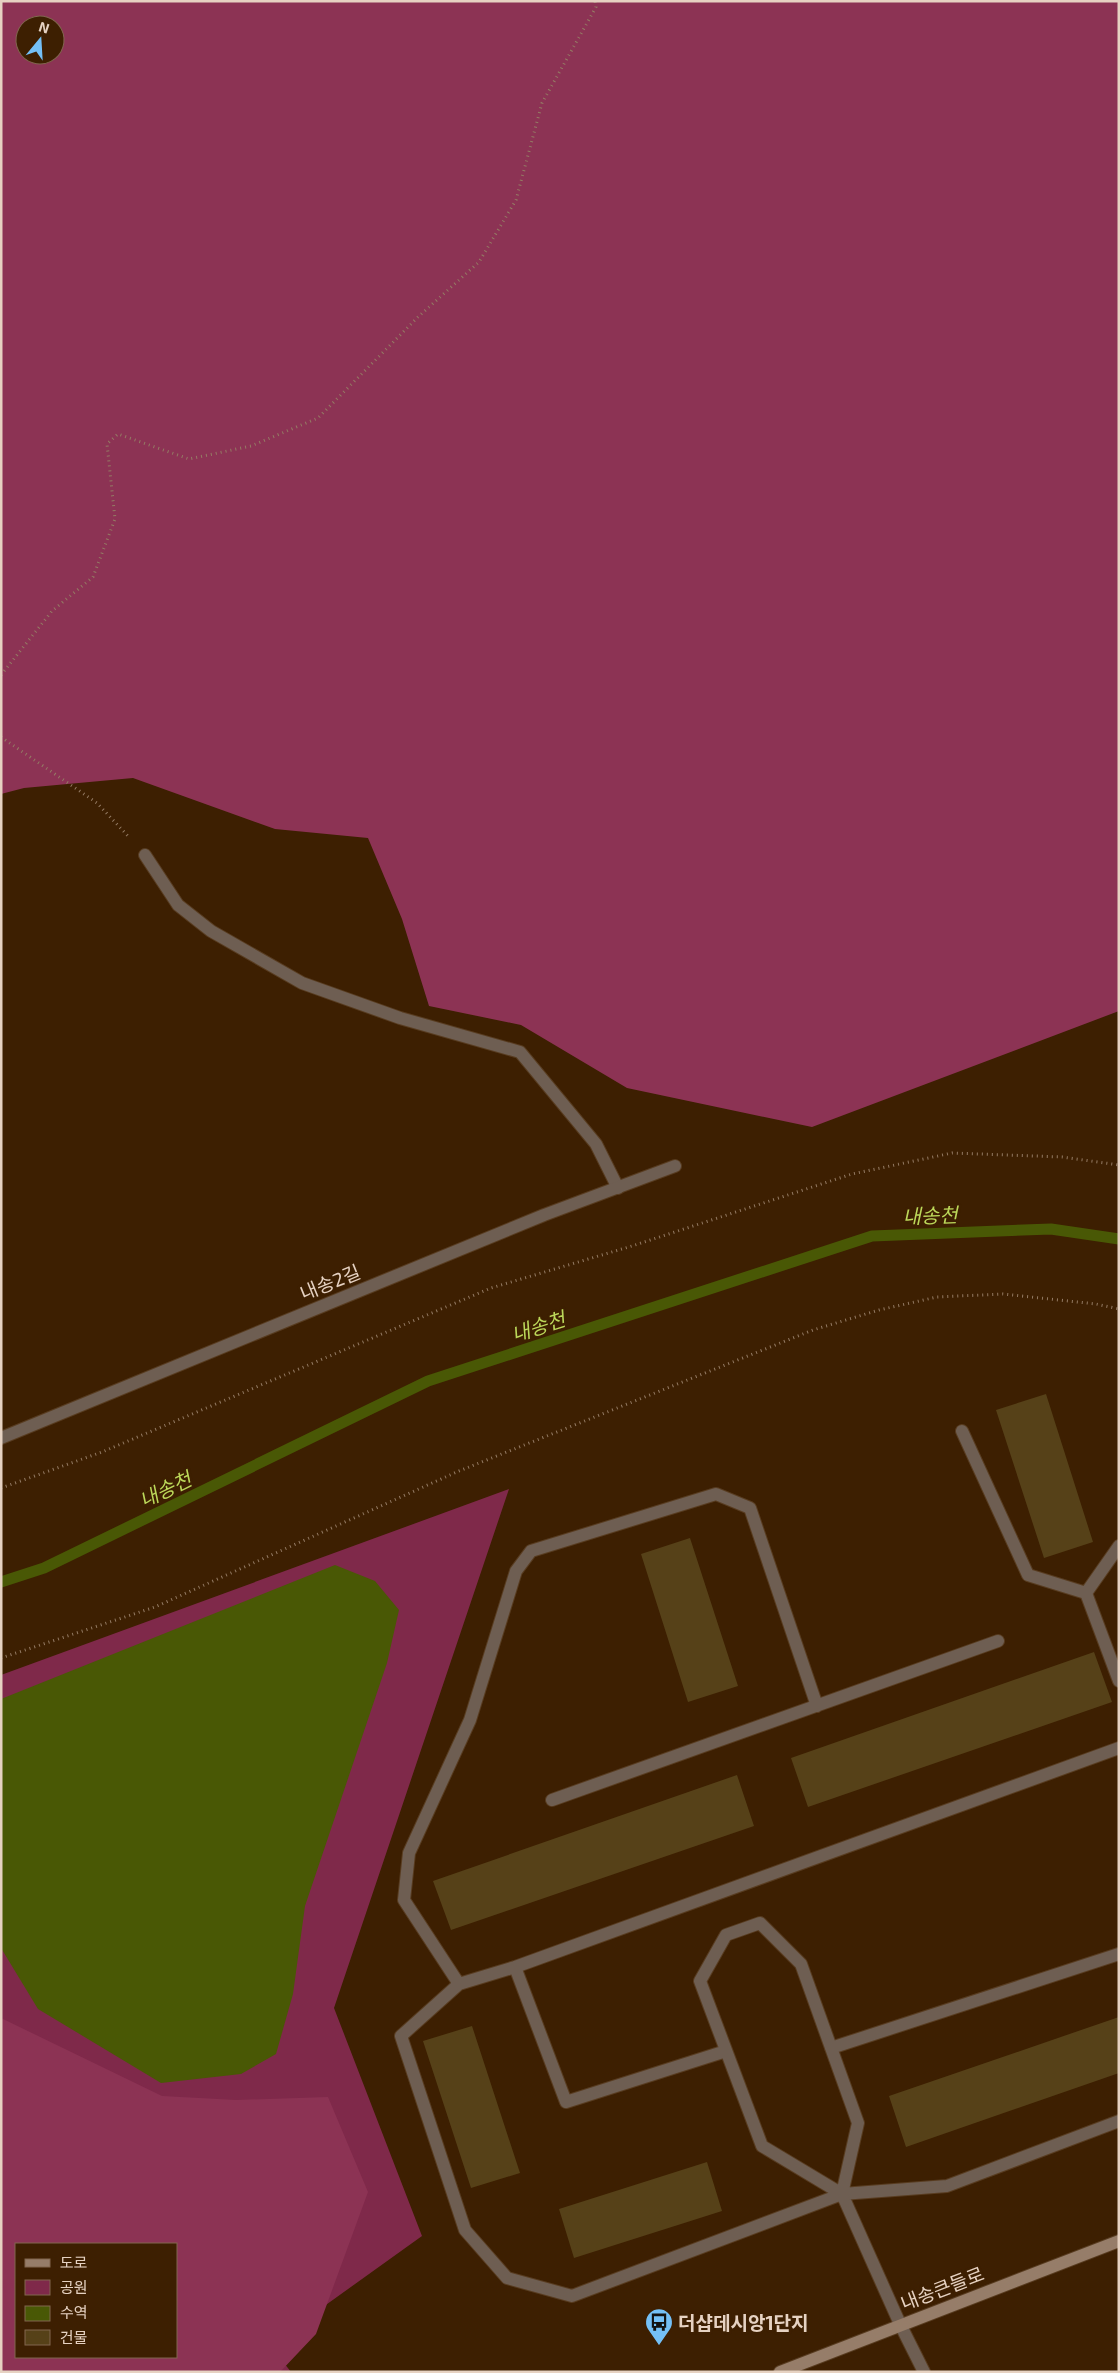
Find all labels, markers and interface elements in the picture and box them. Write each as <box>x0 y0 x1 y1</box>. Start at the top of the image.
north arrow <box>15 15 65 65</box>
text: N <box>37 18 52 37</box>
water label: 내송천 <box>902 1202 961 1228</box>
street label: 내송2길 <box>296 1260 364 1304</box>
water label: 내송천 <box>508 1305 570 1346</box>
water label: 내송천 <box>135 1465 197 1512</box>
legend <box>15 2243 178 2358</box>
text: 도로 <box>60 2253 88 2271</box>
street label: 내송큰들로 <box>897 2262 987 2314</box>
text: 공원 <box>60 2278 88 2296</box>
text: 수역 <box>60 2303 88 2321</box>
bus stop icon: 더샵데시앙1단지 <box>644 2307 674 2346</box>
place label: 더샵데시앙1단지 <box>678 2311 809 2334</box>
text: 건물 <box>60 2328 88 2346</box>

